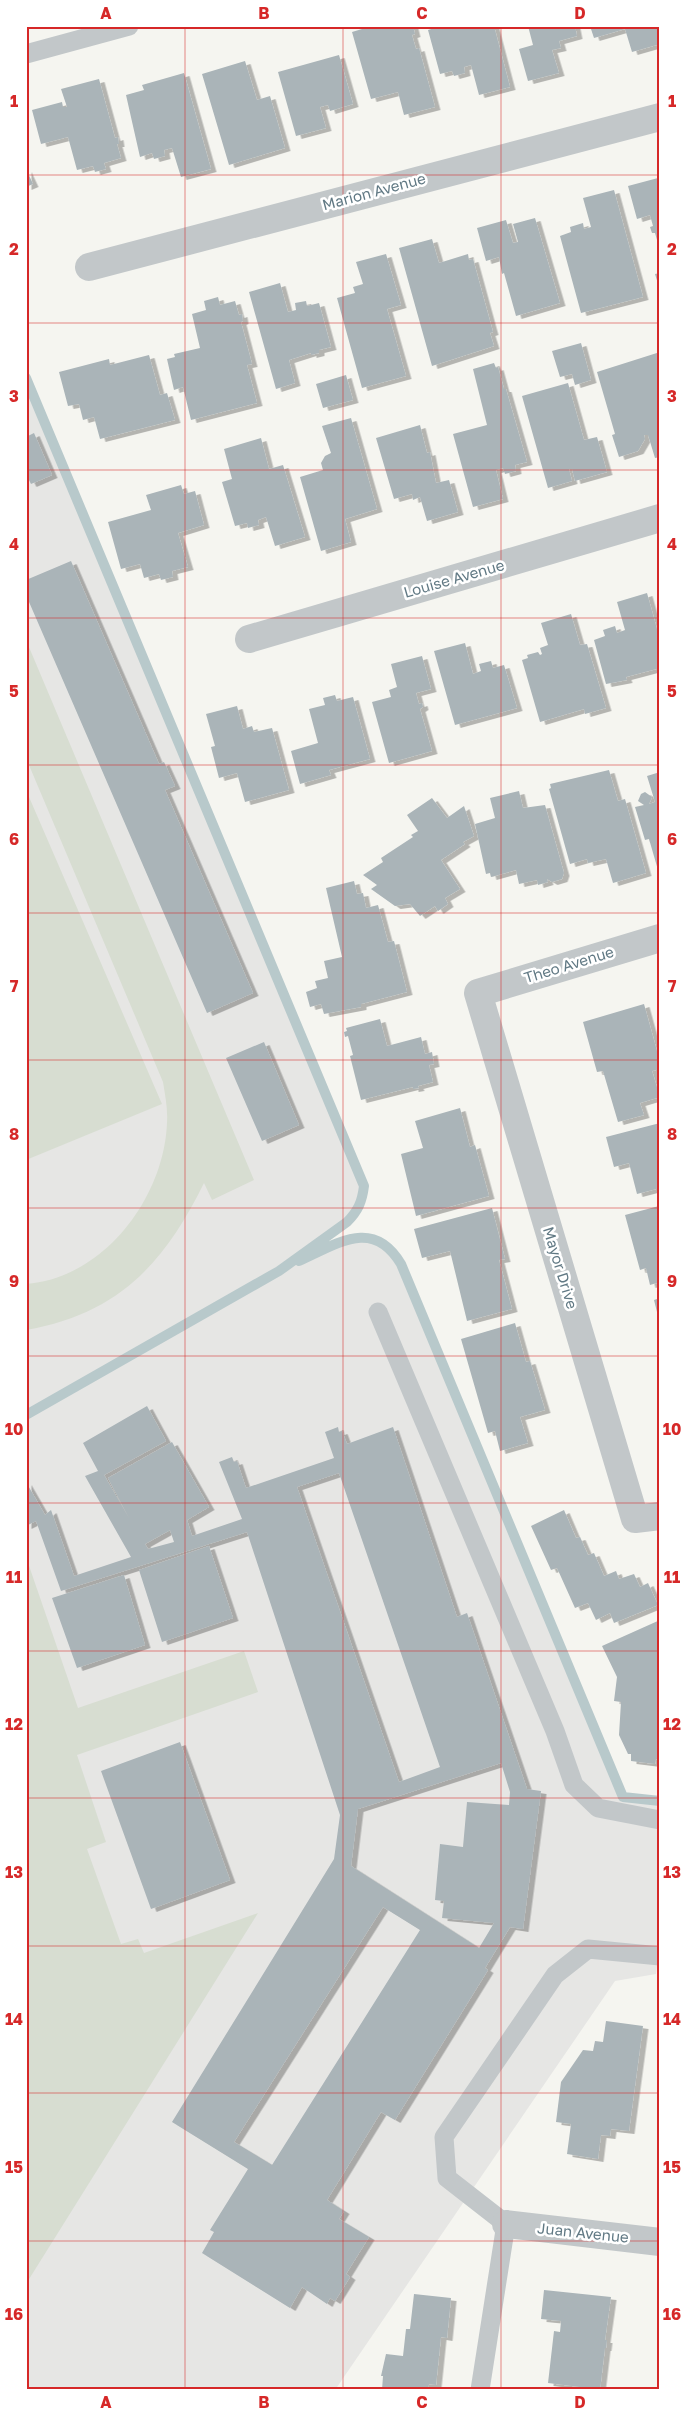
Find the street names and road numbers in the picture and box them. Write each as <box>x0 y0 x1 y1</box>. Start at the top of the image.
street label: Marion Avenue <box>320 169 428 213</box>
street label: Louise Avenue <box>401 555 506 601</box>
street label: Theo Avenue <box>522 942 616 986</box>
street label: Mayor Drive <box>540 1224 582 1311</box>
street label: Juan Avenue <box>537 2218 630 2246</box>

